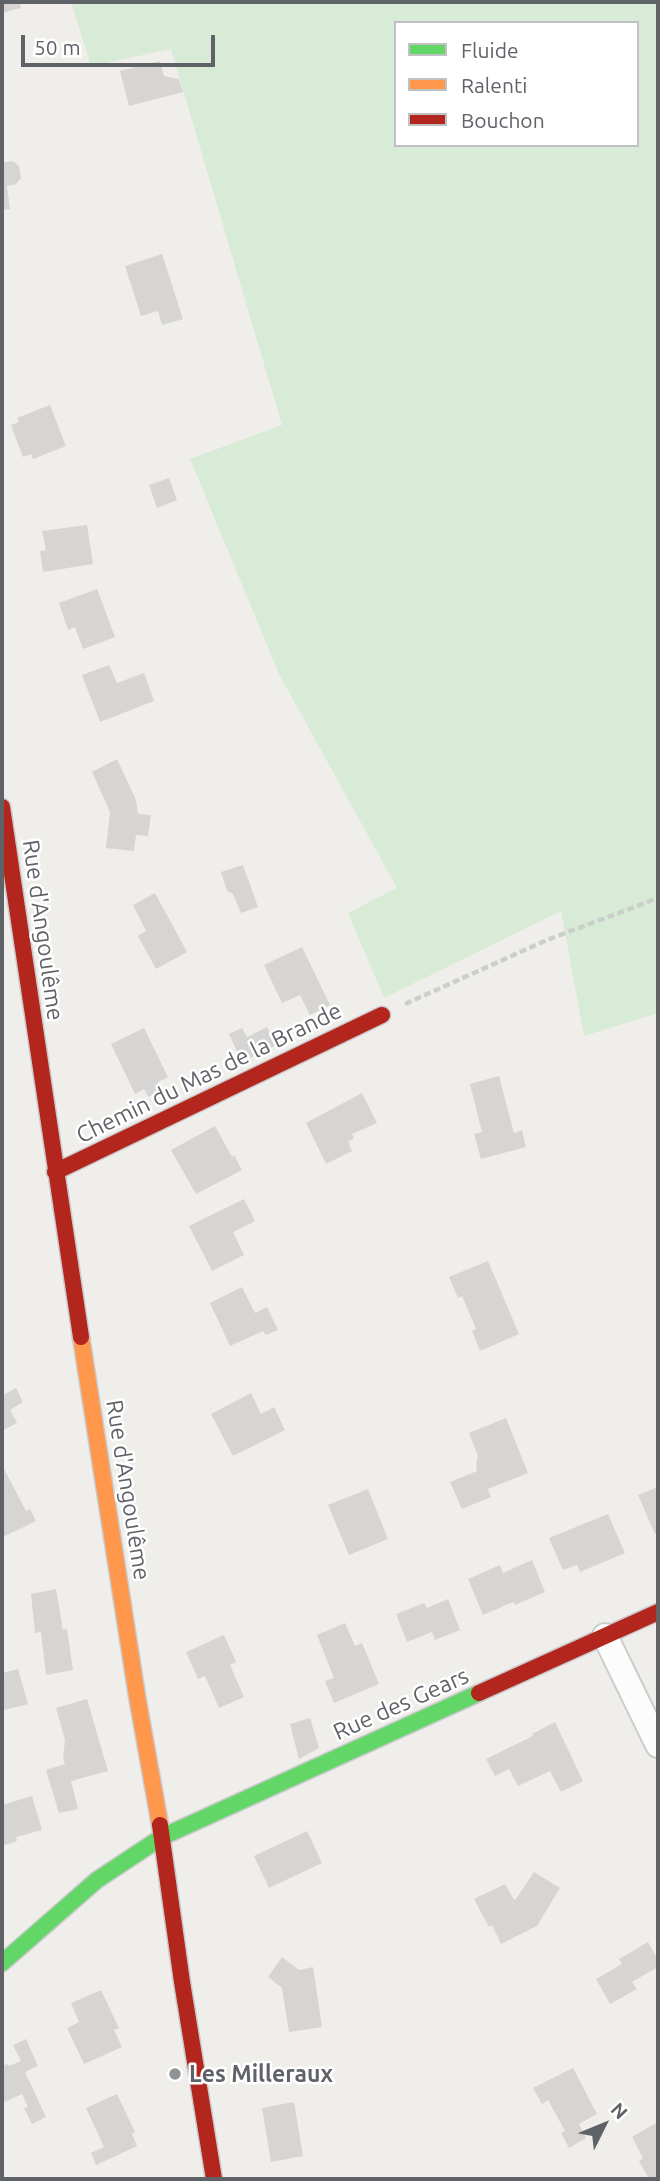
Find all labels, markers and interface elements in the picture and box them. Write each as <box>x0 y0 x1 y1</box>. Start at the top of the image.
scale bar <box>24 21 219 65</box>
legend <box>394 21 639 147</box>
text: 50 m <box>34 35 81 59</box>
text: Fluide <box>461 38 519 62</box>
text: Ralenti <box>461 73 527 97</box>
text: Bouchon <box>461 108 545 132</box>
street label: Rue d'Angoulême <box>17 838 69 1022</box>
street label: Chemin du Mas de la Brande <box>72 997 346 1149</box>
street label: Rue d'Angoulême <box>100 1398 156 1582</box>
street label: Rue des Gears <box>329 1662 473 1746</box>
place label: Les Milleraux <box>189 2060 333 2088</box>
marker: Les Milleraux <box>167 2066 183 2082</box>
north arrow <box>569 2090 639 2160</box>
text: N <box>606 2098 632 2123</box>

